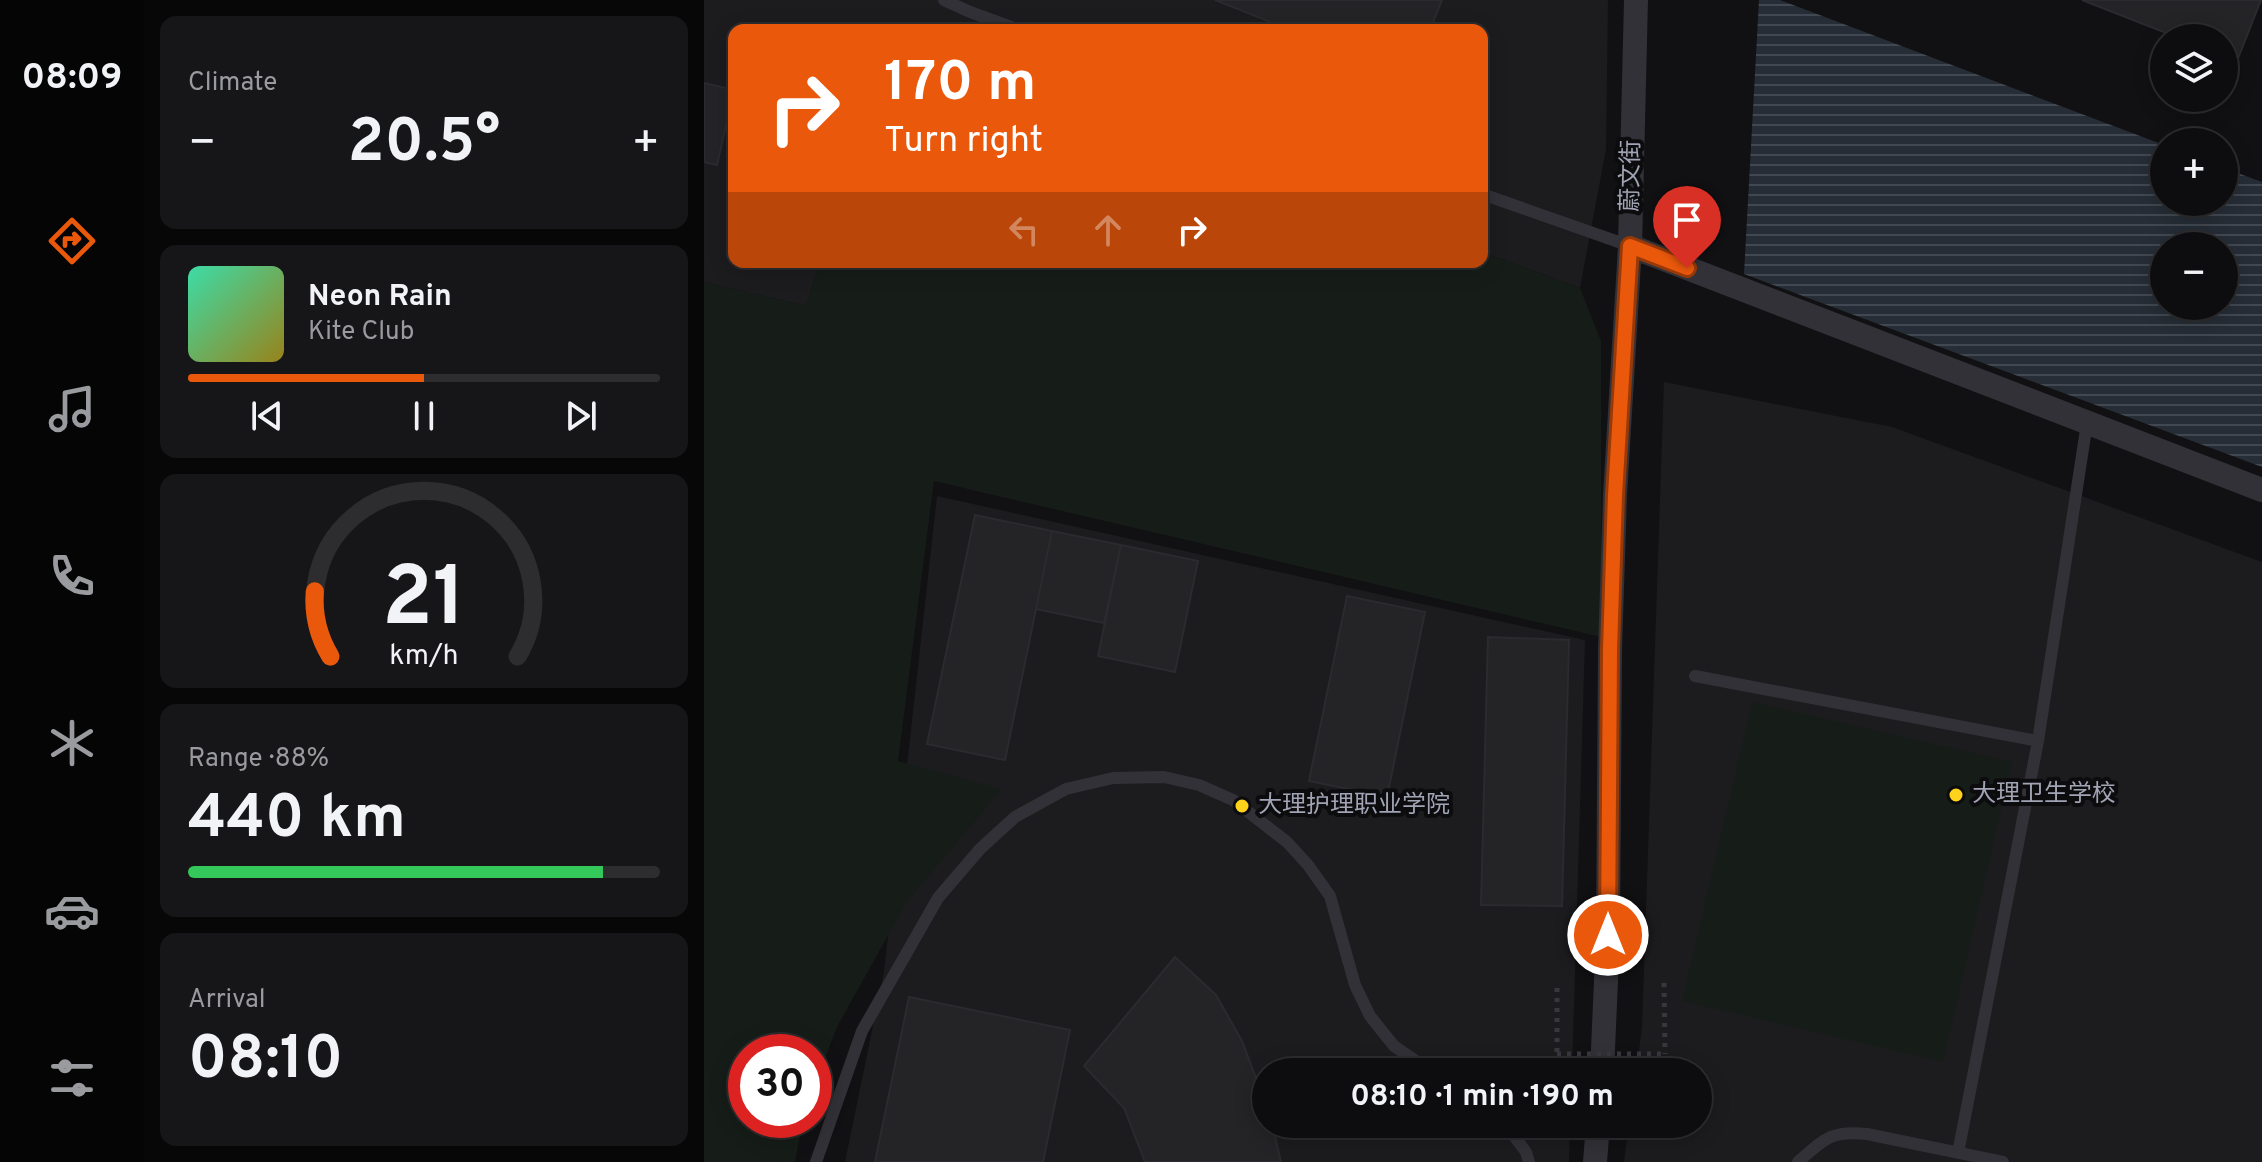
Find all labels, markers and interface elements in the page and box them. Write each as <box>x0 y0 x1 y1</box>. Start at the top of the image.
map controls <box>2150 24 2238 320</box>
button: layers <box>2150 24 2238 112</box>
text: 170 m <box>884 50 1036 120</box>
text: 08:09 <box>22 56 122 102</box>
icon: right <box>752 56 856 160</box>
text: Climate <box>188 67 277 100</box>
text: 20.5° <box>348 107 500 183</box>
text: − <box>188 117 216 173</box>
text: + <box>632 117 660 173</box>
text: Turn right <box>884 119 1043 165</box>
button: + <box>2150 128 2238 216</box>
street label: 蔚文街 <box>1616 140 1648 212</box>
pin <box>1653 186 1721 268</box>
icon: arrive <box>1665 198 1709 242</box>
icon: left <box>1002 208 1046 252</box>
icon: ahead <box>1086 208 1130 252</box>
icon: right <box>1170 208 1214 252</box>
icon: directions <box>44 213 100 269</box>
button: − <box>2150 232 2238 320</box>
text: Neon Rain <box>308 279 452 316</box>
text: Kite Club <box>308 316 414 349</box>
icon: music <box>44 381 100 437</box>
icon: previous <box>245 394 289 438</box>
icon: pause <box>402 394 446 438</box>
icon: next <box>559 394 603 438</box>
icon: phone <box>44 548 100 604</box>
text: 21 <box>382 550 466 655</box>
text: km/h <box>389 639 459 675</box>
icon: climate <box>44 715 100 771</box>
text: Range · 88% <box>188 743 329 776</box>
place label: 大理卫生学校 <box>1972 780 2116 810</box>
text: 440 km <box>188 783 406 859</box>
marker: 大理卫生学校 <box>1947 786 1965 804</box>
place label: 大理护理职业学院 <box>1258 791 1450 821</box>
marker: 大理护理职业学院 <box>1233 797 1251 815</box>
icon: car <box>44 883 100 939</box>
position arrow <box>1566 893 1650 977</box>
text: Arrival <box>188 984 266 1017</box>
text: 08:10 <box>188 1024 343 1100</box>
speed limit sign: 30 <box>728 1034 832 1138</box>
icon: filters <box>44 1050 100 1106</box>
text: 08:10 · 1 min · 190 m <box>1350 1079 1614 1116</box>

